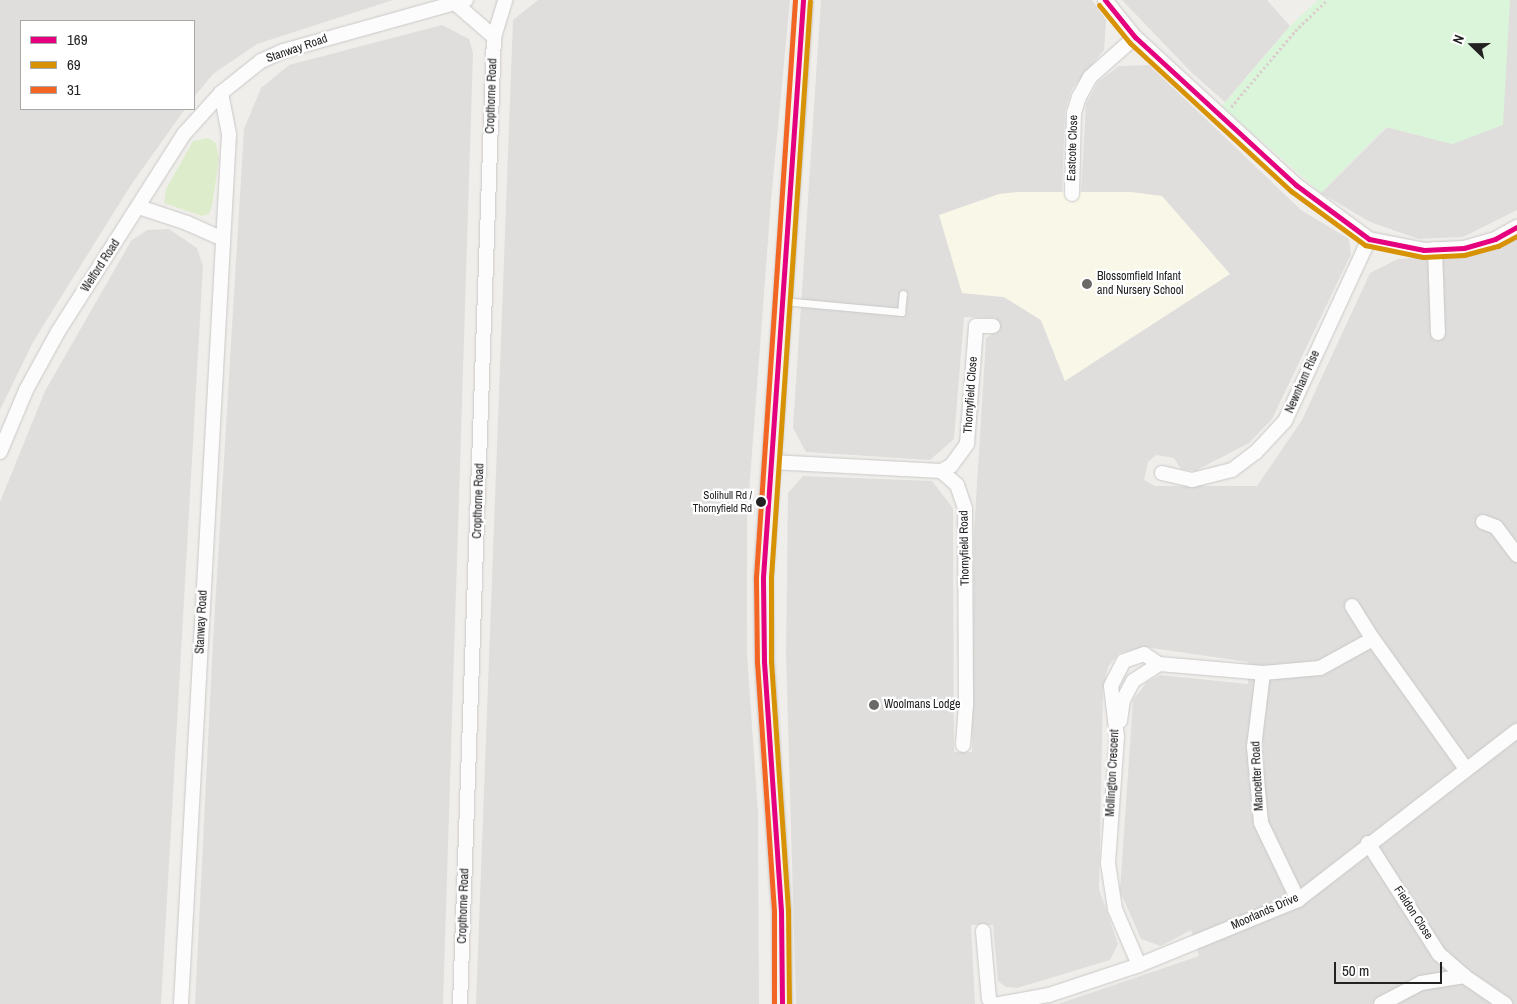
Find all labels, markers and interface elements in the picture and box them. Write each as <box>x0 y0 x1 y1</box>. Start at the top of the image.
legend <box>20 20 195 110</box>
north arrow <box>1447 20 1497 70</box>
text: 169 <box>67 29 88 50</box>
street label: Stanway Road <box>264 32 330 66</box>
text: N <box>1448 32 1468 47</box>
text: 69 <box>67 54 81 75</box>
street label: Cropthorne Road <box>483 58 501 134</box>
text: 31 <box>67 79 81 100</box>
street label: Eastcote Close <box>1065 115 1081 181</box>
street label: Welford Road <box>79 237 123 295</box>
place label: Blossomfield Infant and Nursery School <box>1097 270 1183 298</box>
marker: Blossomfield Infant and Nursery School <box>1081 278 1093 290</box>
street label: Newnham Rise <box>1283 348 1323 416</box>
street label: Thornyfield Close <box>961 356 981 434</box>
street label: Cropthorne Road <box>470 463 488 539</box>
place label: Solihull Rd / Thornyfield Rd <box>693 489 752 515</box>
marker: Solihull Rd / Thornyfield Rd <box>756 497 766 507</box>
street label: Thornyfield Road <box>957 510 973 586</box>
street label: Stanway Road <box>193 590 211 654</box>
place label: Woolmans Lodge <box>884 698 960 712</box>
marker: Woolmans Lodge <box>868 699 880 711</box>
street label: Mollington Crescent <box>1104 729 1122 817</box>
street label: Mancetter Road <box>1249 741 1267 811</box>
street label: Cropthorne Road <box>455 868 473 944</box>
street label: Fieldon Close <box>1390 884 1436 942</box>
street label: Moorlands Drive <box>1229 891 1301 933</box>
scale bar <box>1337 952 1444 984</box>
text: 50 m <box>1342 960 1369 981</box>

